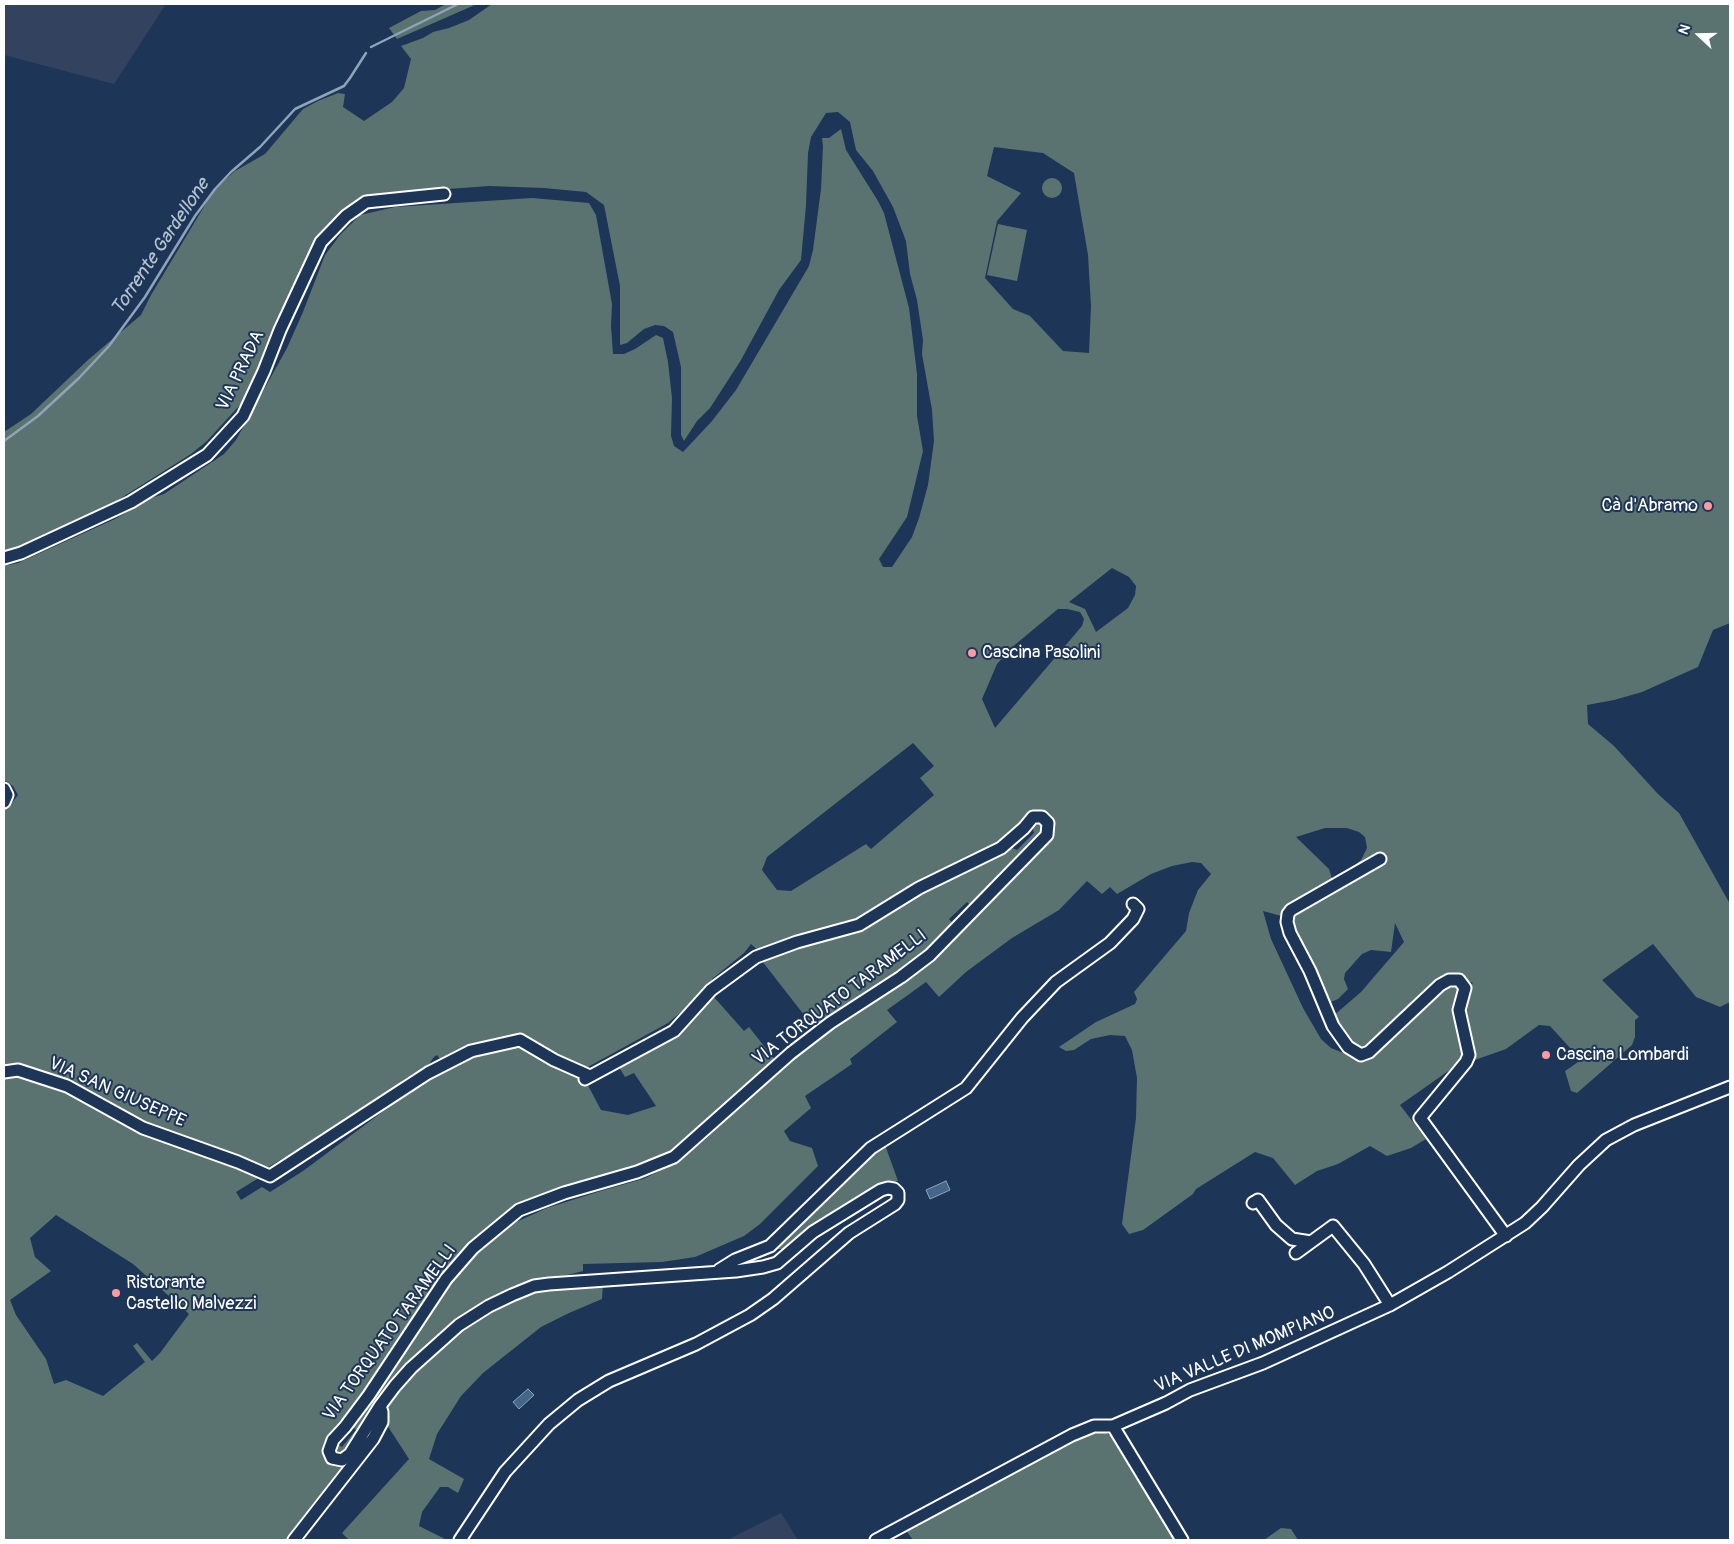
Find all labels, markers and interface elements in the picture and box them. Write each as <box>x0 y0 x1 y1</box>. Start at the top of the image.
north arrow <box>1674 10 1724 60</box>
text: N <box>1675 22 1694 37</box>
water label: Torrente Gardellone <box>107 174 215 320</box>
street label: VIA PRADA <box>212 327 270 415</box>
place label: Cà d'Abramo <box>1601 495 1698 517</box>
marker: Cà d'Abramo <box>1702 500 1714 512</box>
place label: Cascina Pasolini <box>982 642 1100 664</box>
marker: Cascina Pasolini <box>966 647 978 659</box>
street label: VIA TORQUATO TARAMELLI <box>749 925 931 1071</box>
place label: Cascina Lombardi <box>1556 1044 1689 1066</box>
marker: Cascina Lombardi <box>1540 1049 1552 1061</box>
street label: VIA SAN GIUSEPPE <box>45 1053 189 1133</box>
street label: VIA TORQUATO TARAMELLI <box>319 1241 461 1425</box>
place label: Ristorante Castello Malvezzi <box>126 1272 256 1315</box>
marker: Ristorante Castello Malvezzi <box>110 1287 122 1299</box>
street label: VIA VALLE DI MOMPIANO <box>1151 1302 1339 1398</box>

